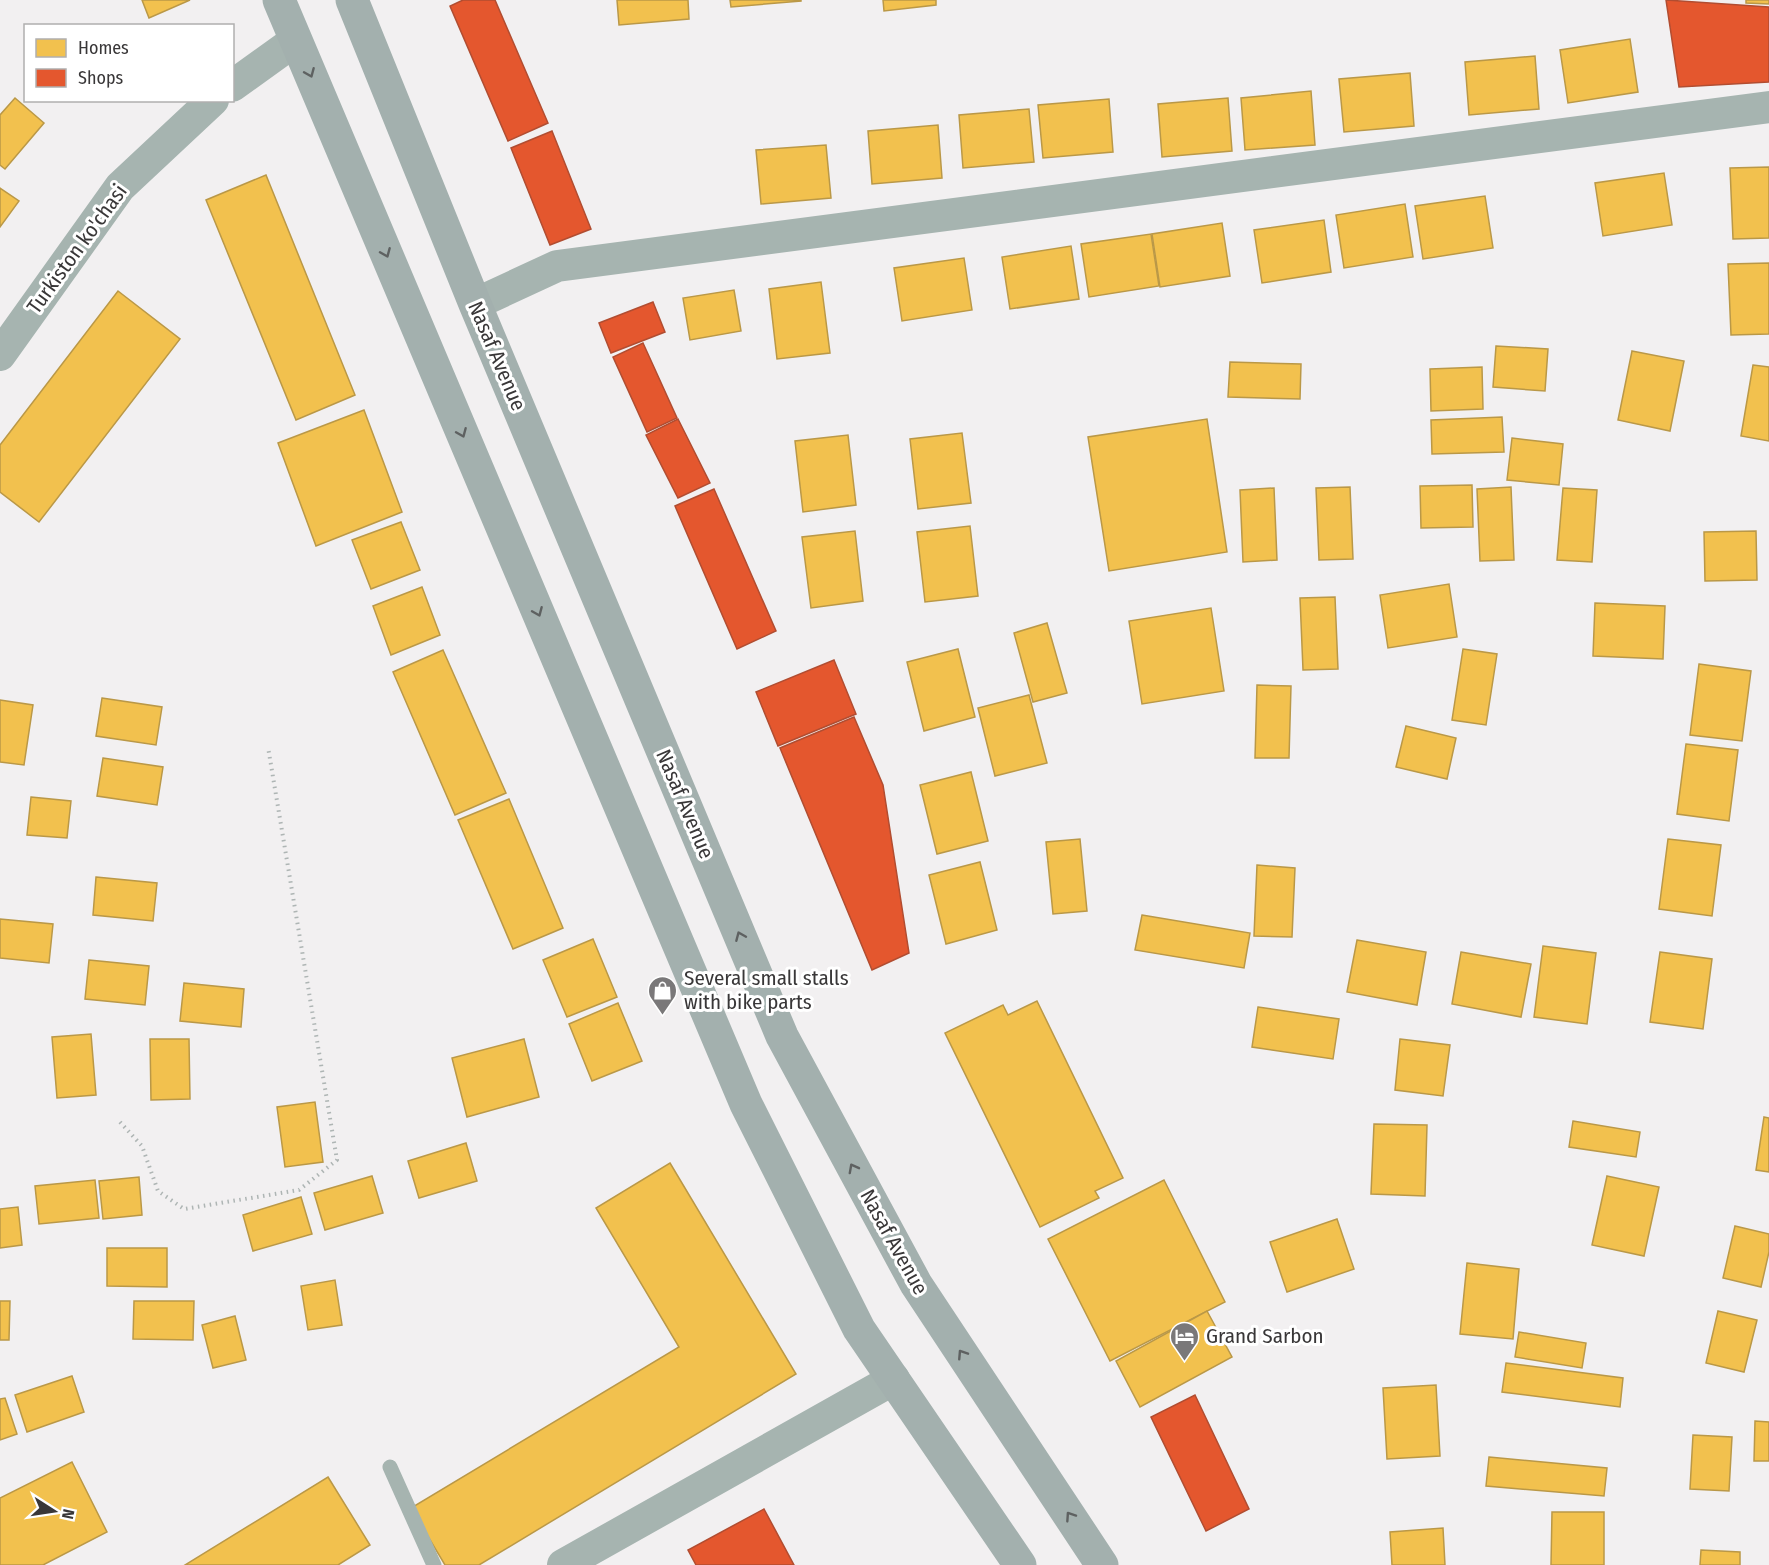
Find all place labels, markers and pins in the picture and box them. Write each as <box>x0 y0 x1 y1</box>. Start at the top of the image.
place label: Several small stalls with bike parts <box>684 965 849 1015</box>
shop icon: Several small stalls with bike parts <box>647 974 679 1016</box>
hotel icon: Grand Sarbon <box>1169 1320 1201 1362</box>
place label: Grand Sarbon <box>1206 1323 1324 1349</box>

